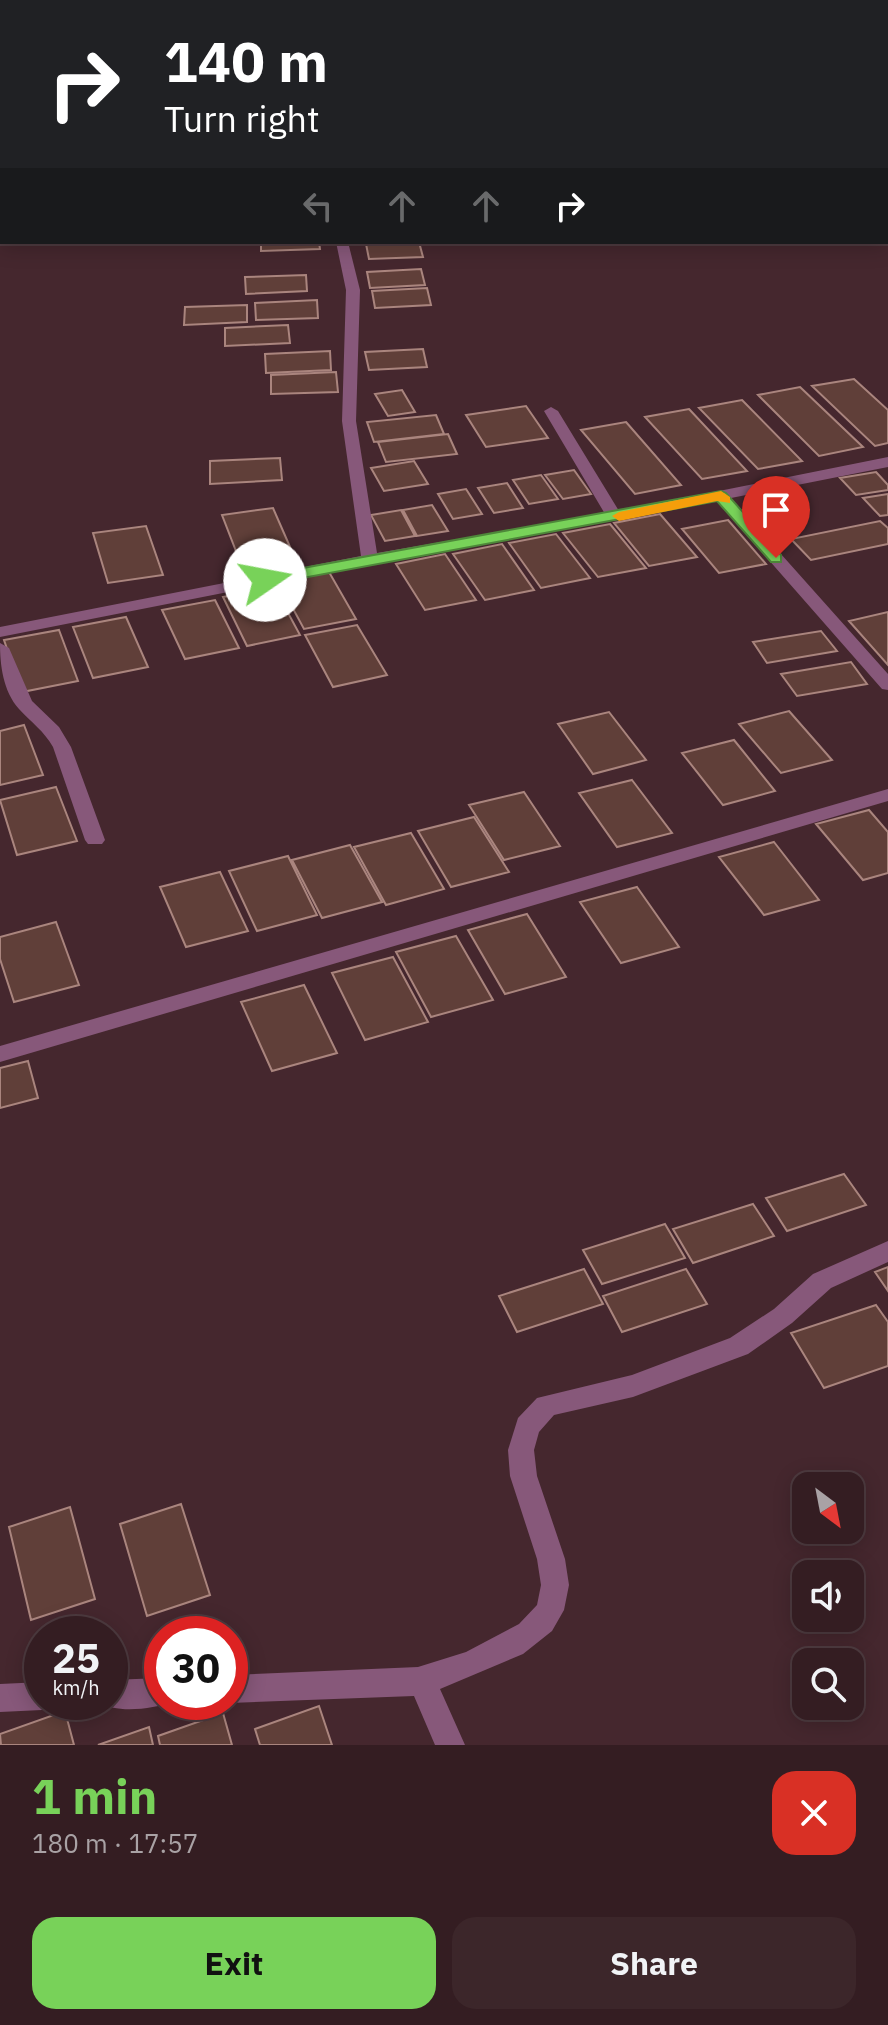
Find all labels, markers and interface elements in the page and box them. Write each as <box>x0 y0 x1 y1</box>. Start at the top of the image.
text: 140 m <box>164 25 328 97</box>
icon: right <box>32 32 136 136</box>
text: Turn right <box>164 95 320 142</box>
icon: left <box>296 184 340 228</box>
icon: ahead <box>380 184 424 228</box>
icon: ahead <box>464 184 508 228</box>
icon: right <box>548 184 592 228</box>
pin <box>742 476 810 558</box>
icon: arrive <box>754 488 798 532</box>
position arrow <box>223 538 307 622</box>
north arrow <box>792 1472 864 1544</box>
map controls <box>792 1472 864 1720</box>
button: sound <box>792 1560 864 1632</box>
speed limit sign: 30 <box>144 1616 248 1720</box>
text: 25 <box>52 1632 100 1684</box>
button: search <box>792 1648 864 1720</box>
text: km/h <box>52 1674 100 1701</box>
text: 1 min <box>32 1765 157 1827</box>
button: close <box>772 1771 856 1855</box>
text: 180 m · 17:57 <box>32 1826 198 1860</box>
button: Exit <box>32 1917 436 2009</box>
button: Share <box>452 1917 856 2009</box>

